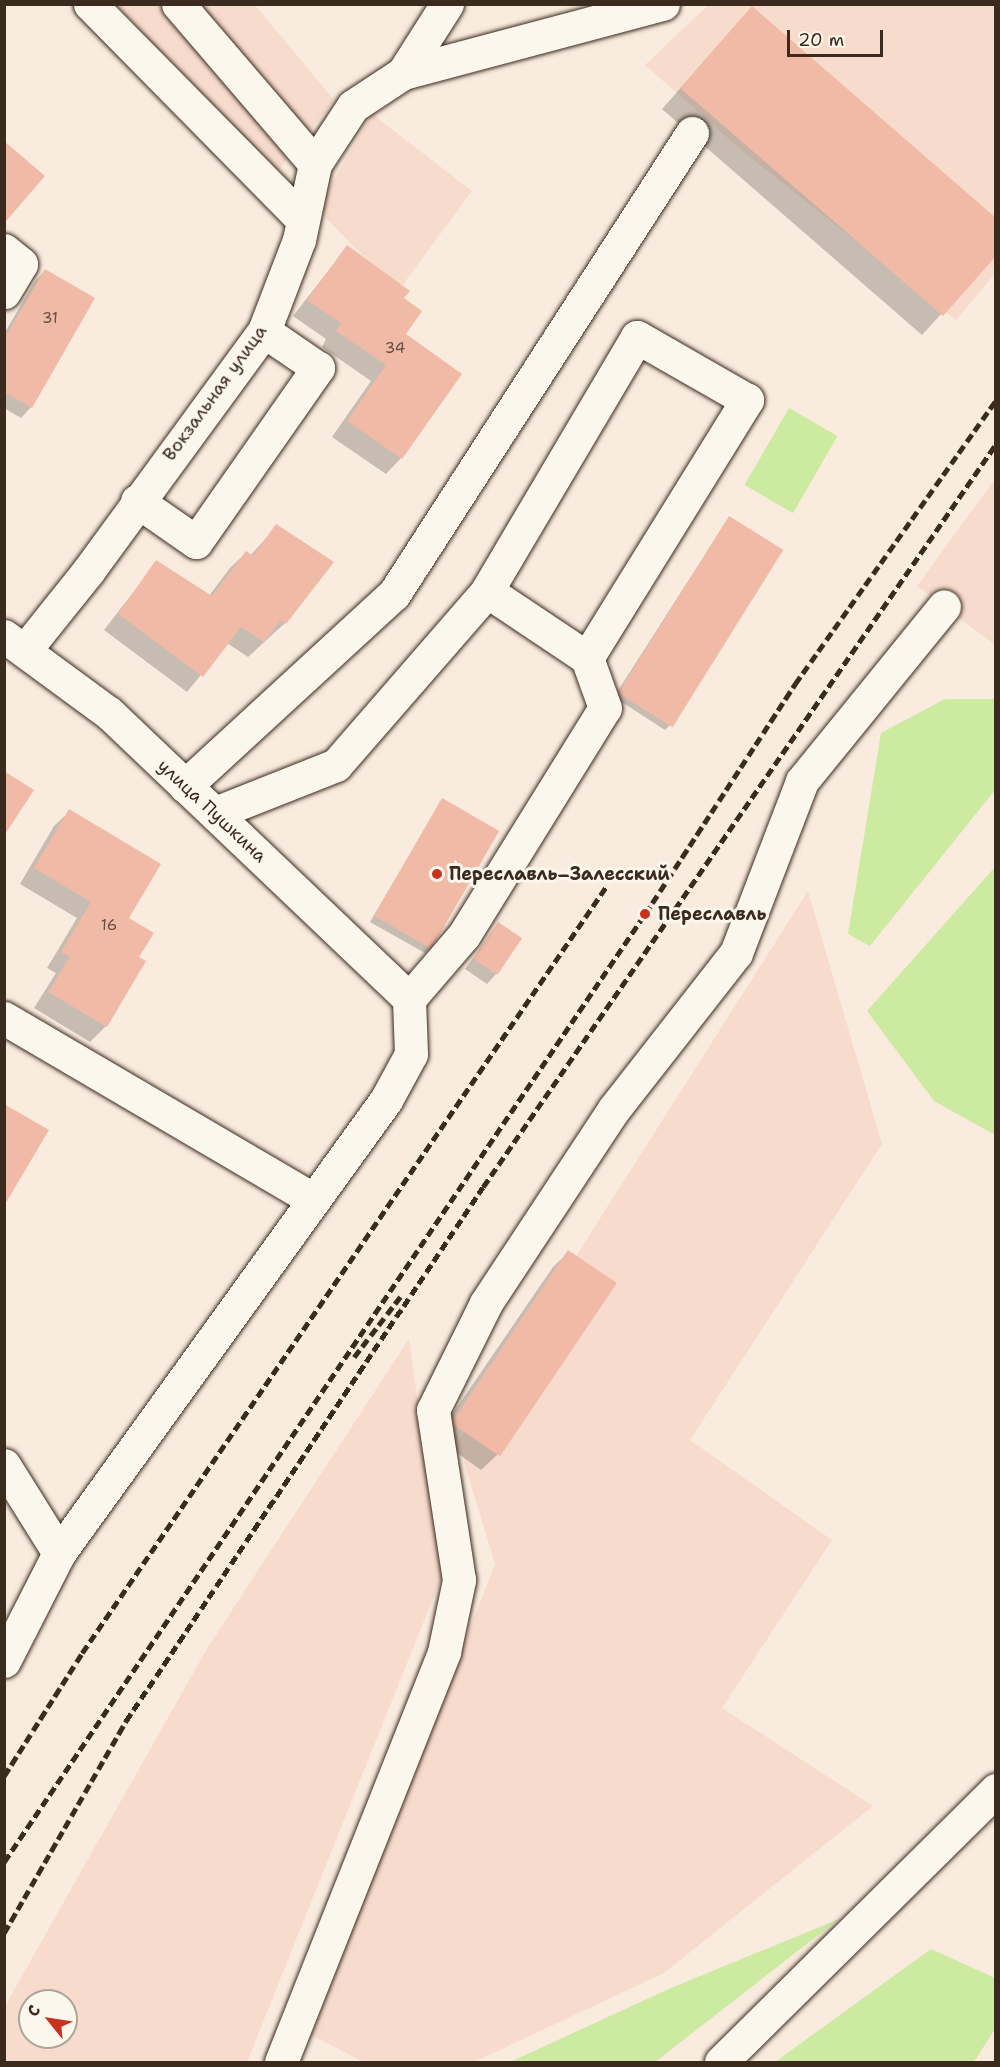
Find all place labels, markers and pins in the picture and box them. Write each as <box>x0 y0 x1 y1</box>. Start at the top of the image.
place label: Переславль–Залесский <box>449 863 670 885</box>
marker: Переславль–Залесский <box>430 867 444 881</box>
place label: Переславль <box>658 903 766 925</box>
marker: Переславль <box>636 905 654 923</box>

